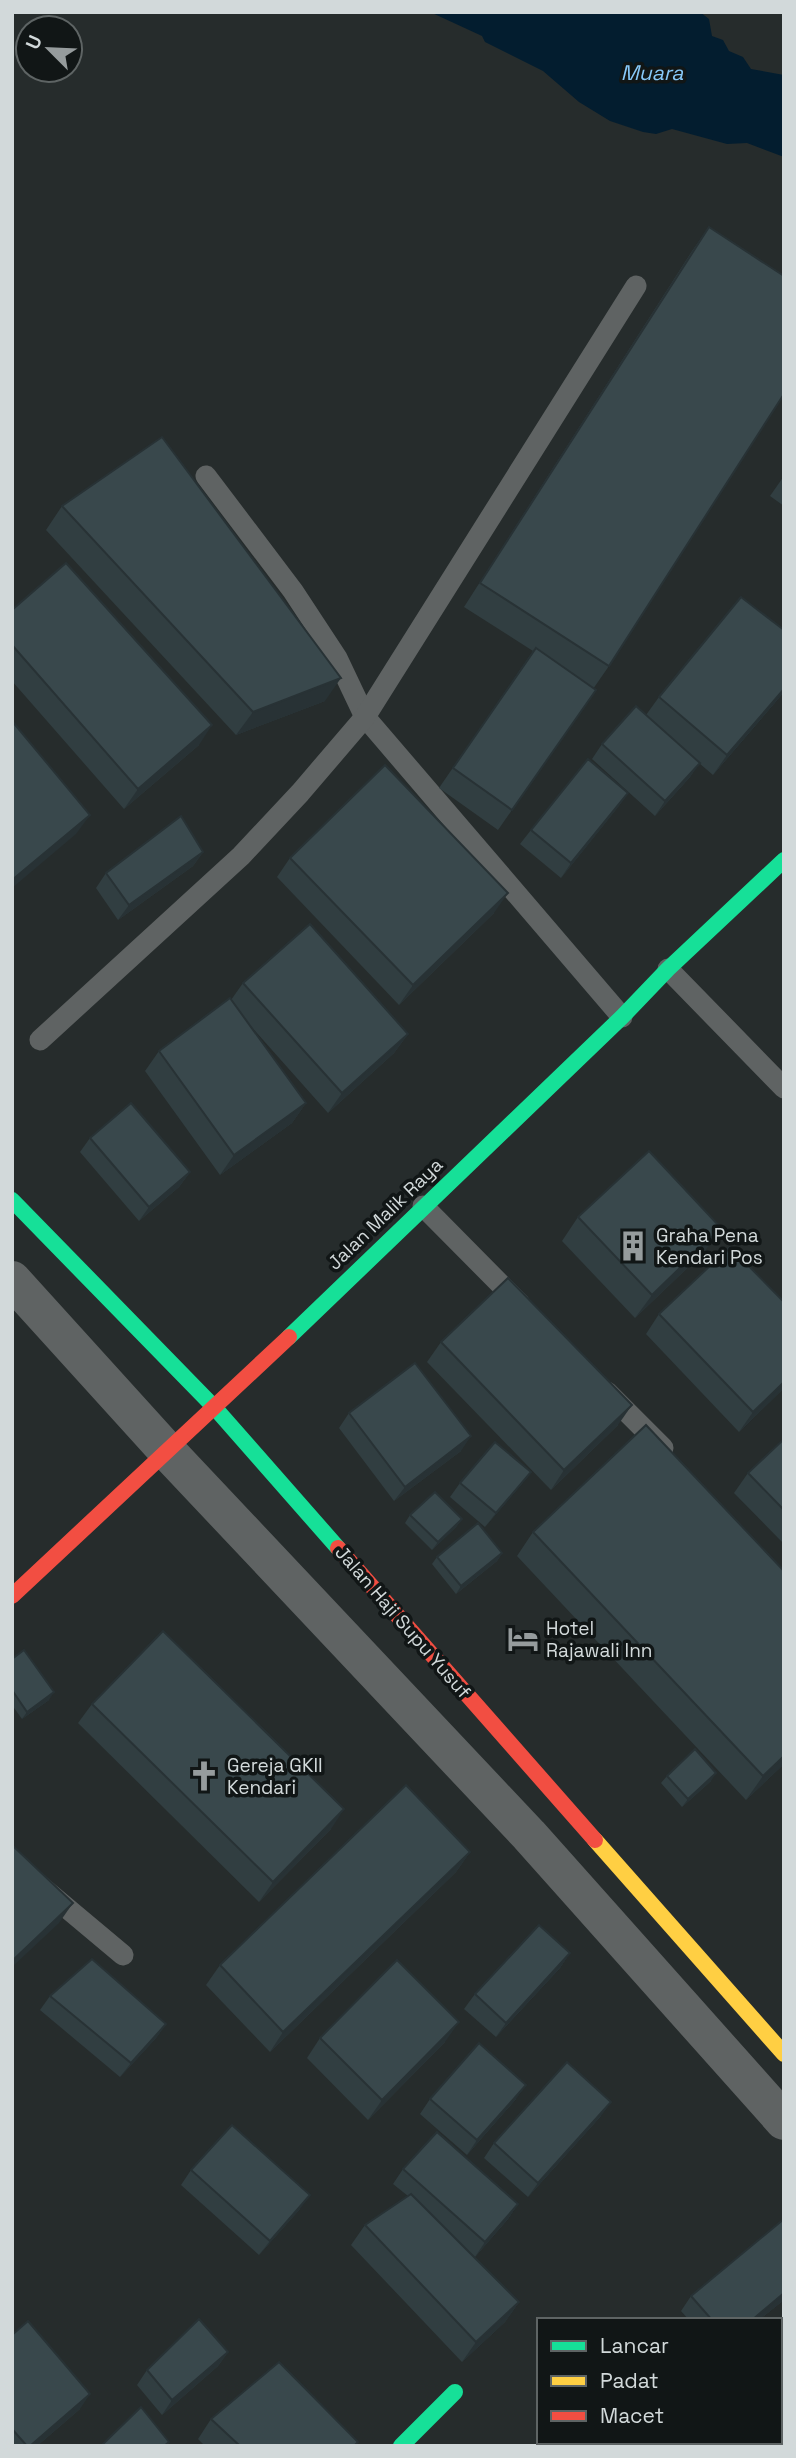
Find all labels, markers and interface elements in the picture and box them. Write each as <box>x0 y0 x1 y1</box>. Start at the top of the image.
north arrow <box>14 14 84 84</box>
text: U <box>20 31 48 53</box>
water label: Muara <box>621 59 684 86</box>
street label: Jalan Malik Raya <box>322 1153 448 1275</box>
place label: Graha Pena Kendari Pos <box>656 1223 763 1270</box>
building icon: Graha Pena Kendari Pos <box>616 1229 650 1263</box>
street label: Jalan Haji Supu Yusuf <box>330 1540 476 1704</box>
place label: Hotel Rajawali Inn <box>546 1616 652 1663</box>
hotel icon: Hotel Rajawali Inn <box>506 1622 540 1656</box>
place label: Gereja GKII Kendari <box>227 1753 323 1800</box>
church icon: Gereja GKII Kendari <box>187 1759 221 1793</box>
legend <box>537 2318 782 2444</box>
text: Lancar <box>600 2332 669 2359</box>
text: Padat <box>600 2367 659 2394</box>
text: Macet <box>600 2402 664 2429</box>

